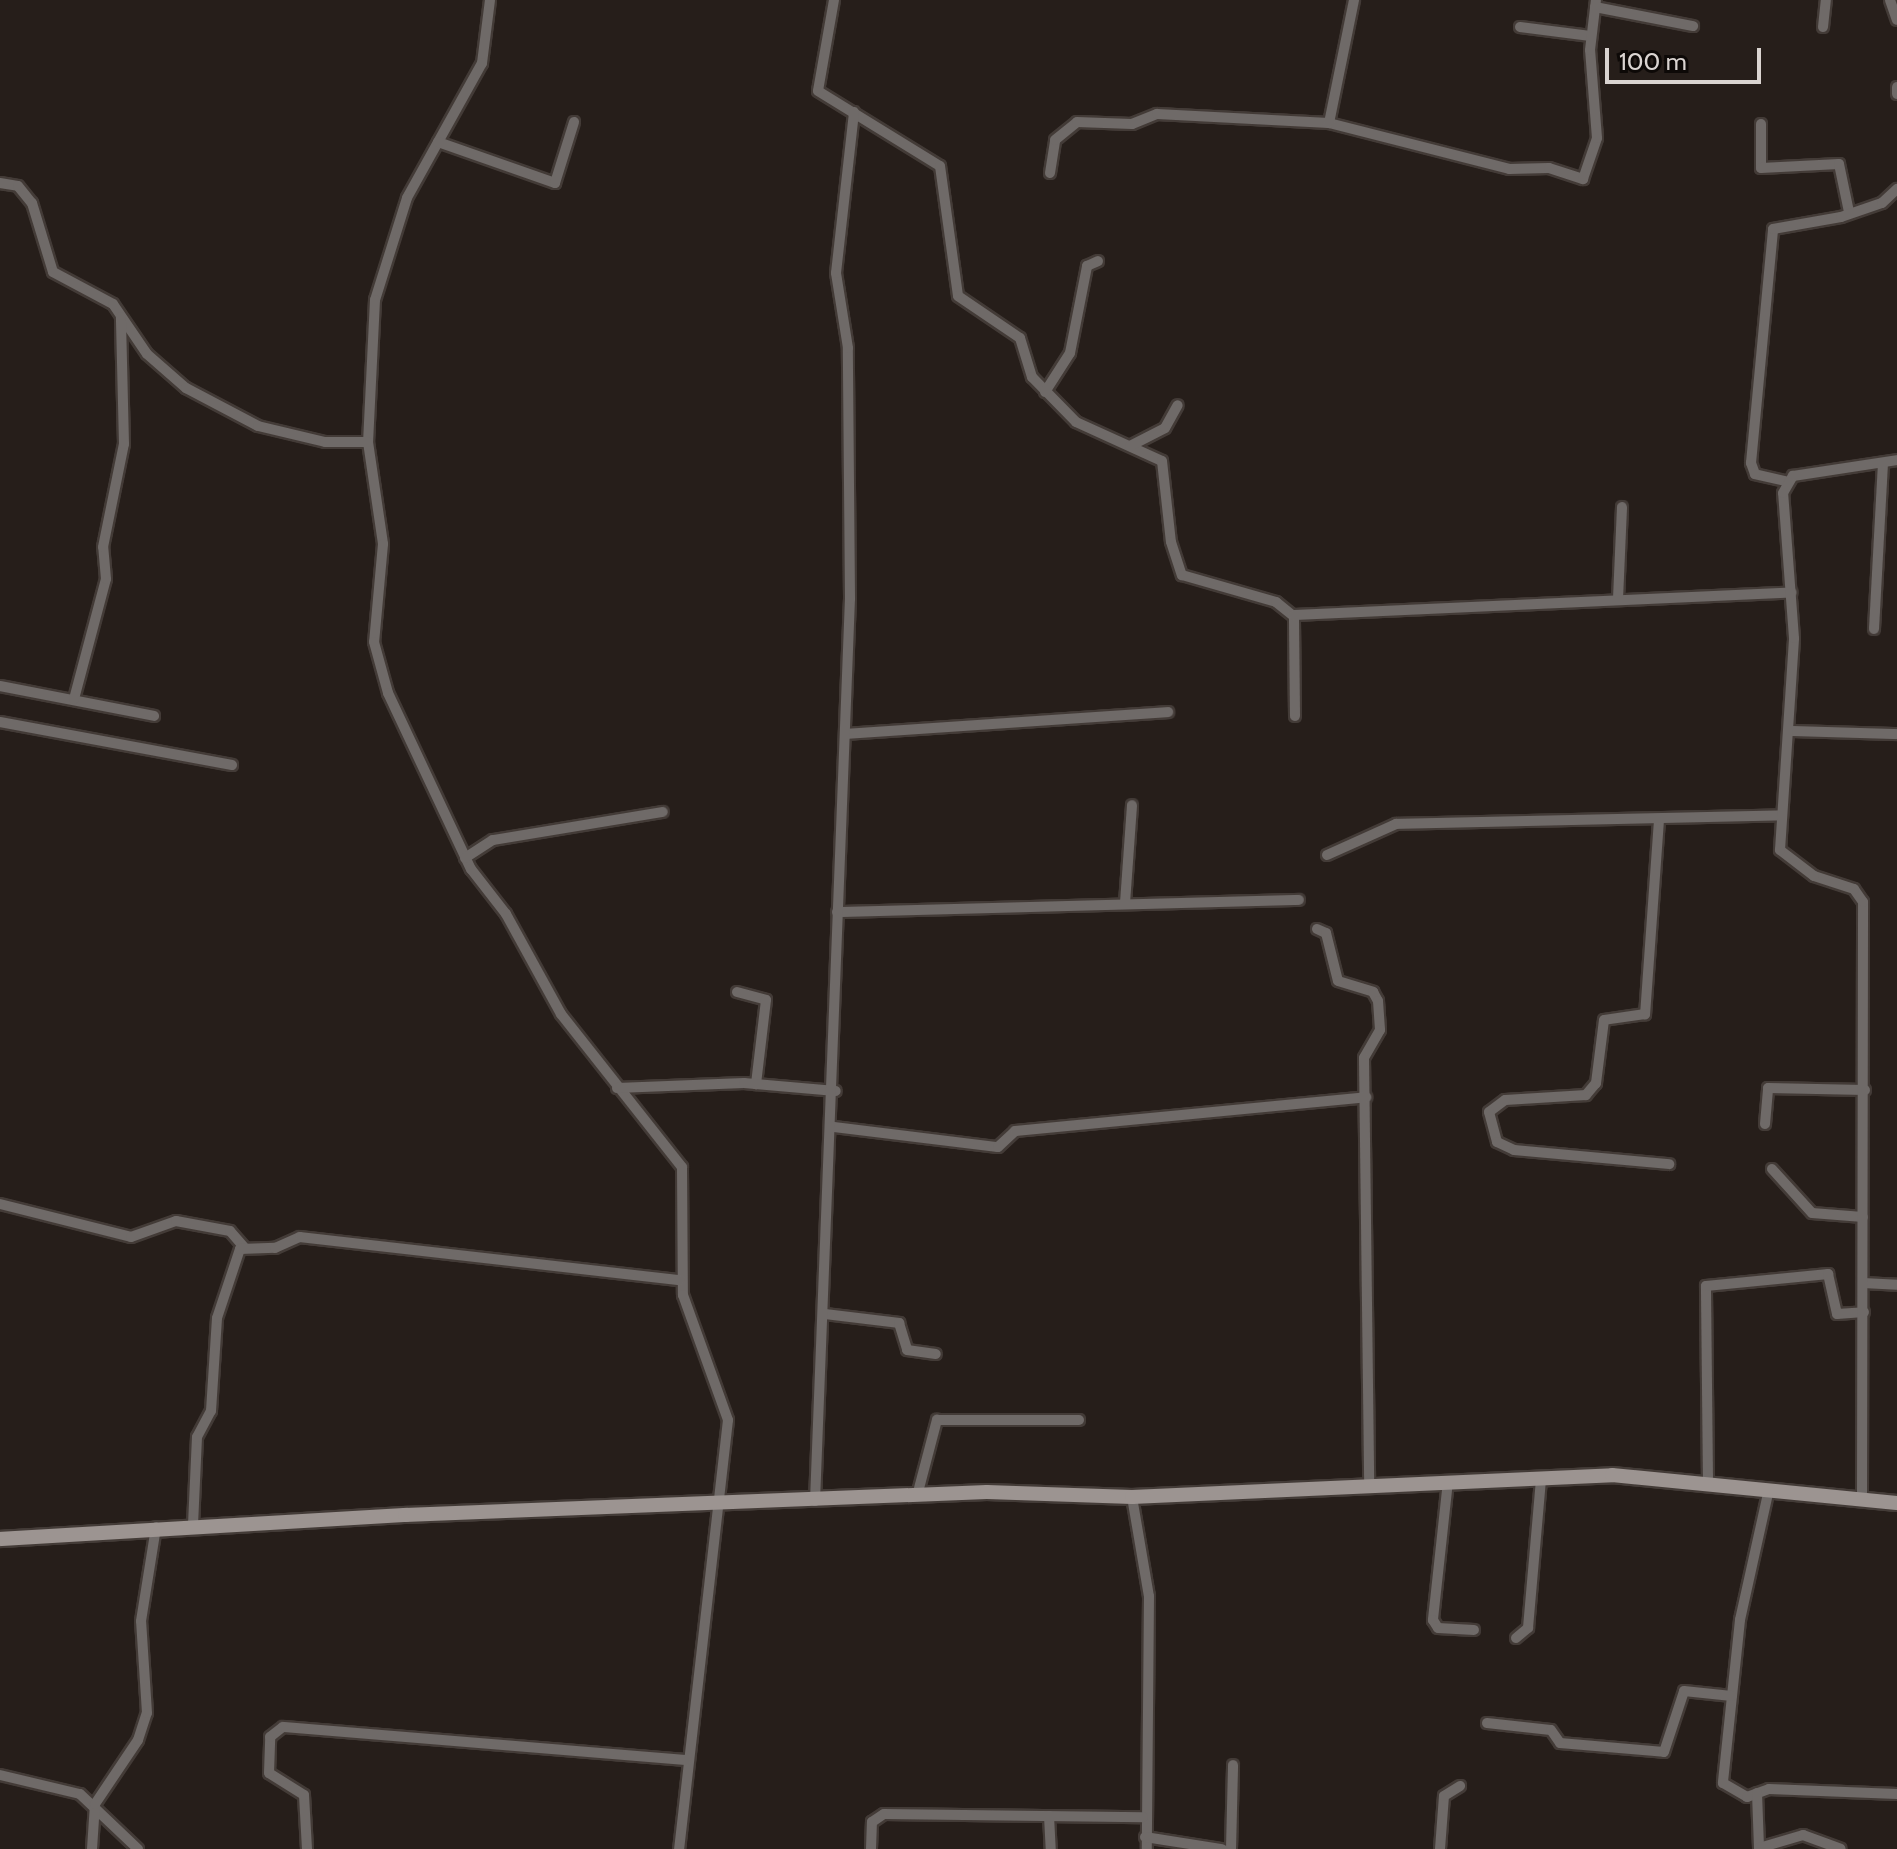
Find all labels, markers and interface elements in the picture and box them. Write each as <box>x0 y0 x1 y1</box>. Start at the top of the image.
scale bar <box>1609 32 1765 82</box>
text: 100 m <box>1619 47 1687 76</box>

